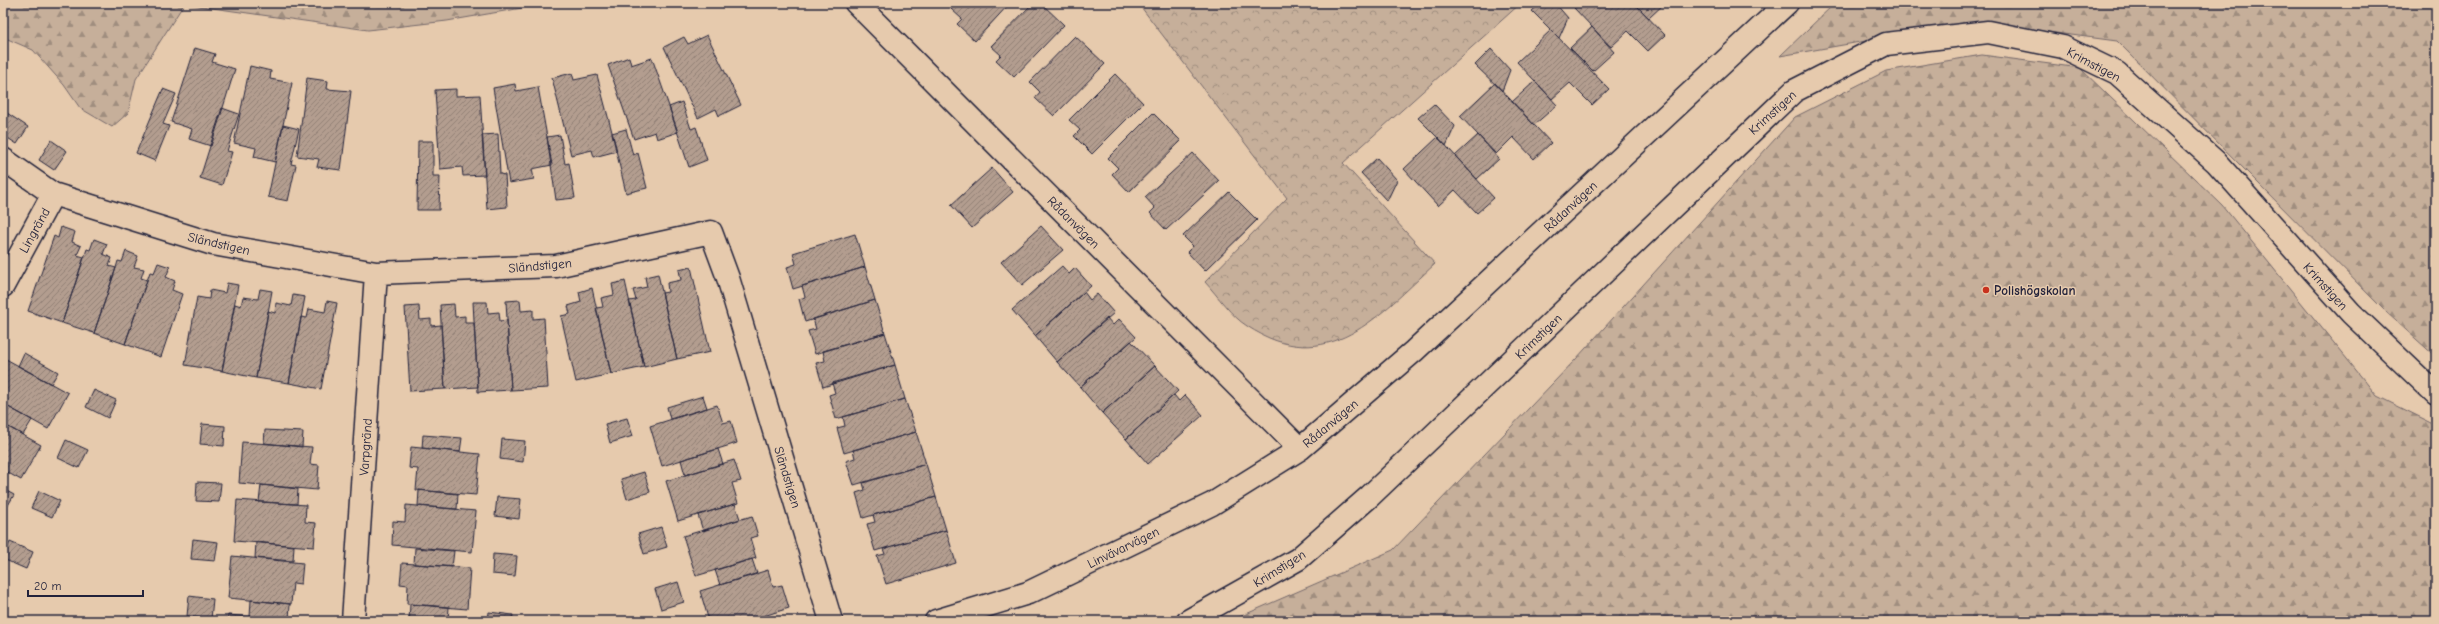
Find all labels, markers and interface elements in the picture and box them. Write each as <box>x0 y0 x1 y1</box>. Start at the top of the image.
street label: Krimstigen <box>2064 44 2123 85</box>
street label: Krimstigen <box>1745 87 1799 138</box>
street label: Rådanvägen <box>1541 178 1600 235</box>
street label: Rådanvägen <box>1044 193 1103 252</box>
street label: Lingränd <box>16 205 53 255</box>
street label: Sländstigen <box>186 229 252 258</box>
street label: Sländstigen <box>508 255 572 276</box>
street label: Krimstigen <box>2300 259 2351 313</box>
place label: Polishögskolan <box>1994 283 2075 298</box>
marker: Polishögskolan <box>1981 285 1991 295</box>
street label: Krimstigen <box>1512 311 1565 362</box>
street label: Rådanvägen <box>1300 396 1361 451</box>
street label: Varpgränd <box>356 418 375 476</box>
street label: Sländstigen <box>771 445 804 510</box>
street label: Linvävarvägen <box>1085 524 1162 571</box>
street label: Krimstigen <box>1250 546 1308 590</box>
scale bar <box>28 572 143 598</box>
text: 20 m <box>34 579 62 593</box>

